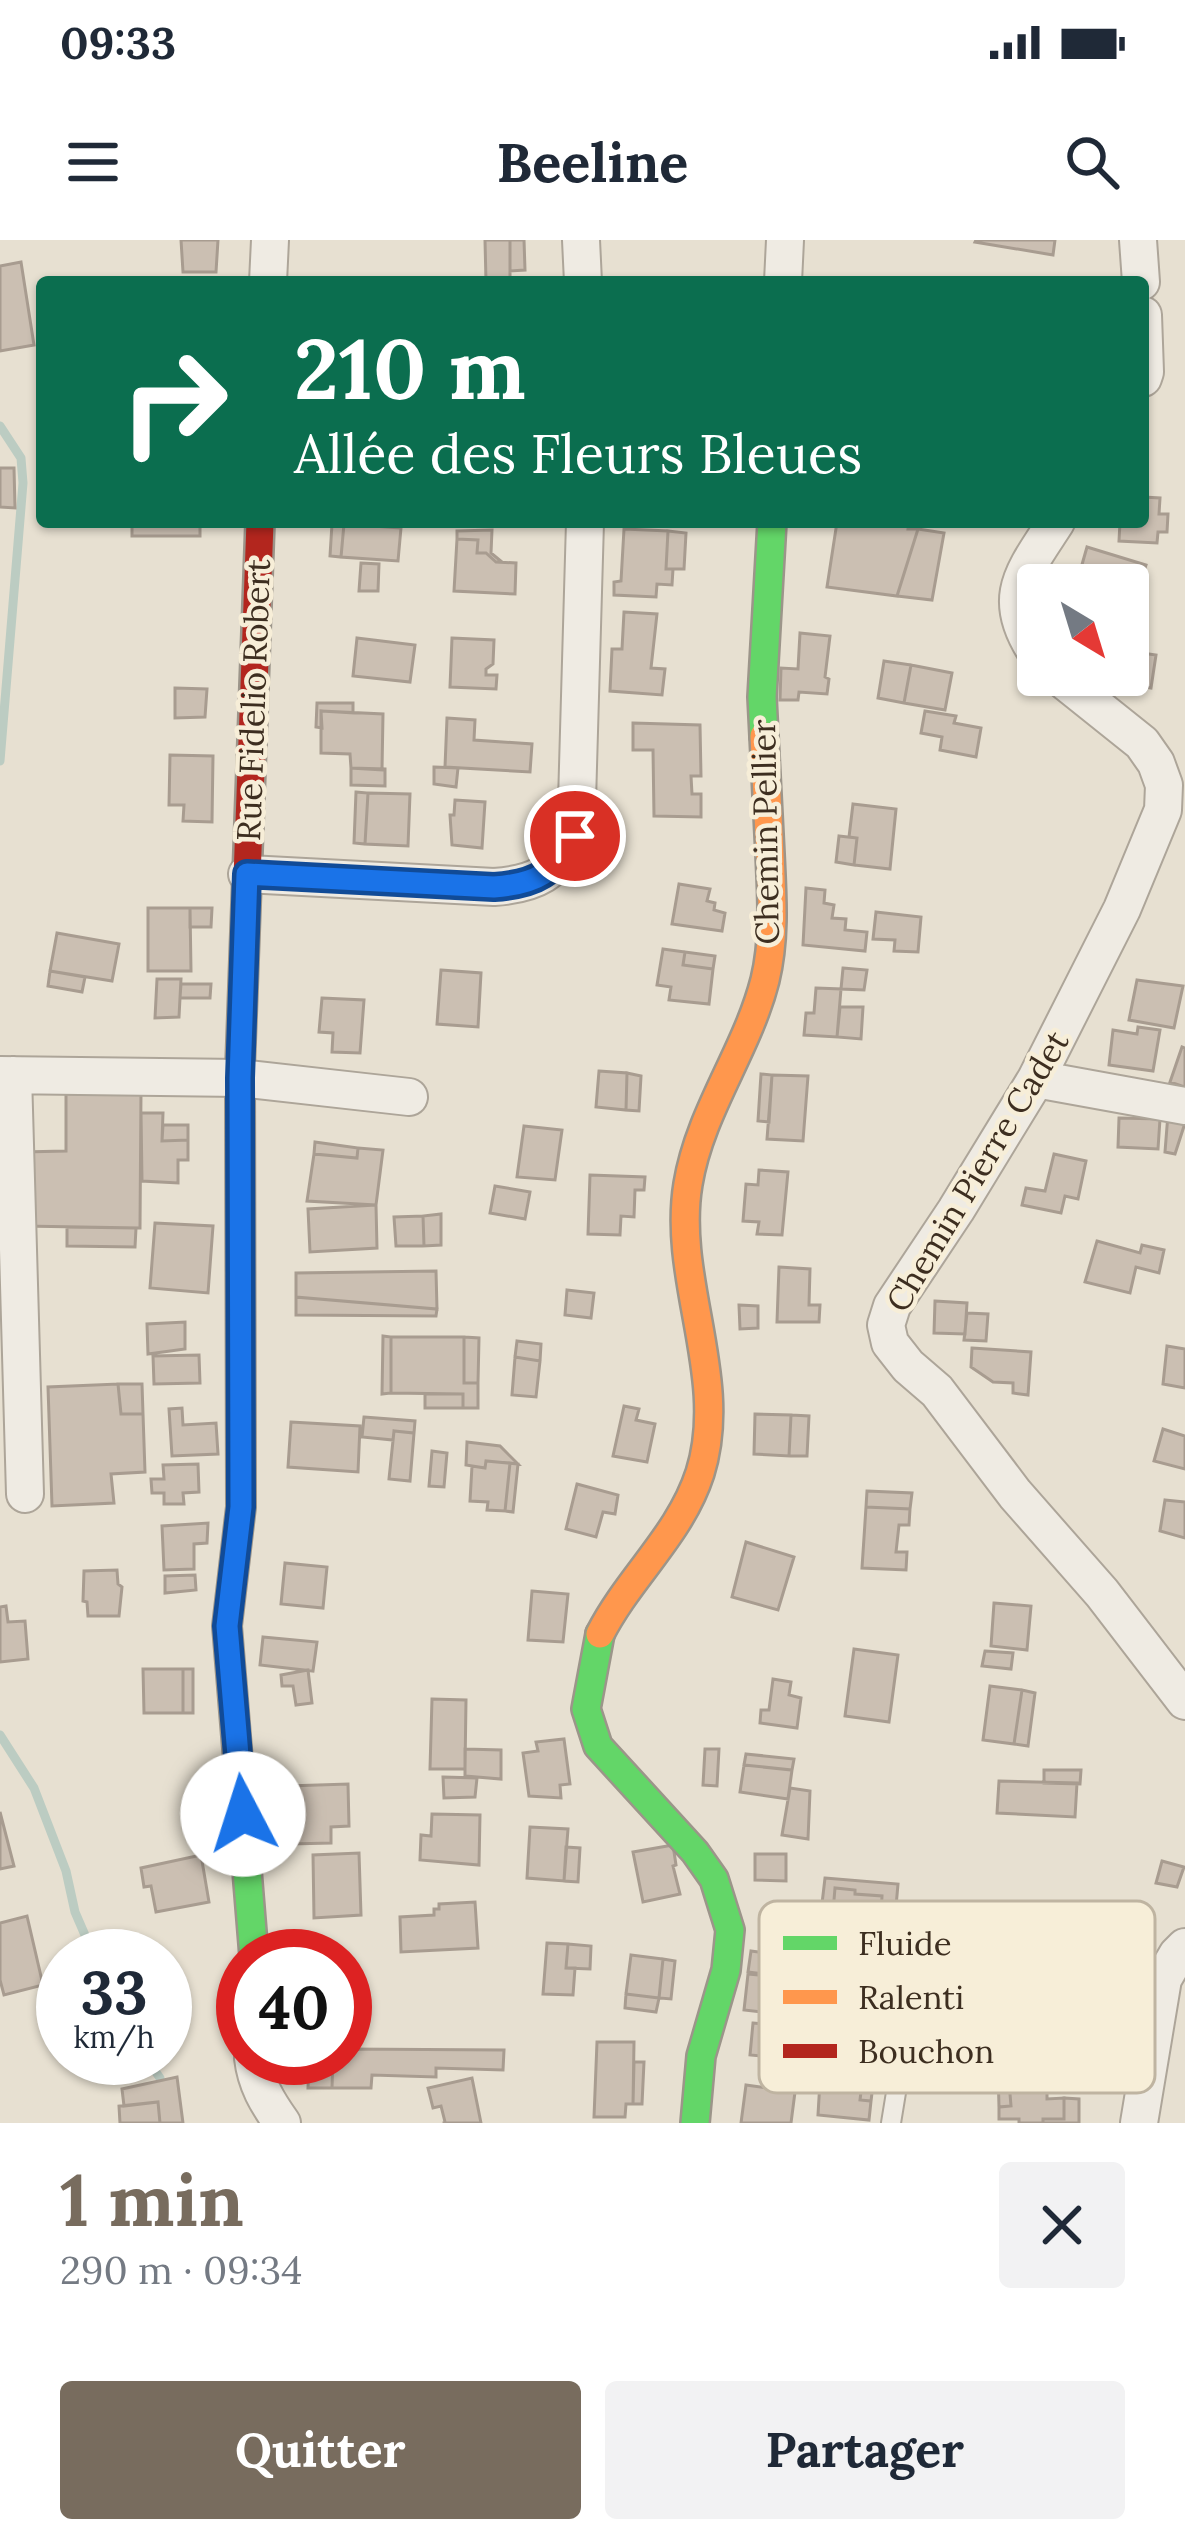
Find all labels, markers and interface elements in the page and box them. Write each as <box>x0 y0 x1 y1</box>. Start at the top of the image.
text: 09:33 <box>60 14 176 71</box>
text: Beeline <box>497 128 688 197</box>
icon: menu <box>60 129 126 195</box>
icon: search <box>1059 129 1125 195</box>
text: 210 m <box>294 314 526 422</box>
icon: right <box>96 324 252 480</box>
text: Allée des Fleurs Bleues <box>294 419 862 488</box>
street label: Rue Fidelio Robert <box>227 558 279 842</box>
north arrow <box>1017 564 1149 696</box>
map controls <box>1017 564 1149 696</box>
street label: Chemin Pellier <box>742 718 788 945</box>
pin <box>524 785 626 887</box>
icon: arrive <box>542 803 608 869</box>
street label: Chemin Pierre Cadet <box>876 1023 1078 1319</box>
position arrow <box>180 1751 306 1877</box>
legend <box>759 1901 1155 2093</box>
text: Fluide <box>858 1922 952 1964</box>
speed limit sign: 40 <box>216 1929 372 2085</box>
text: 33 <box>80 1954 148 2030</box>
text: Ralenti <box>858 1976 964 2018</box>
text: km/h <box>73 2018 155 2056</box>
text: Bouchon <box>858 2030 994 2072</box>
text: 1 min <box>60 2154 244 2246</box>
button: close <box>999 2162 1125 2288</box>
text: 290 m · 09:34 <box>60 2245 302 2295</box>
button: Quitter <box>60 2381 581 2519</box>
button: Partager <box>605 2381 1125 2519</box>

